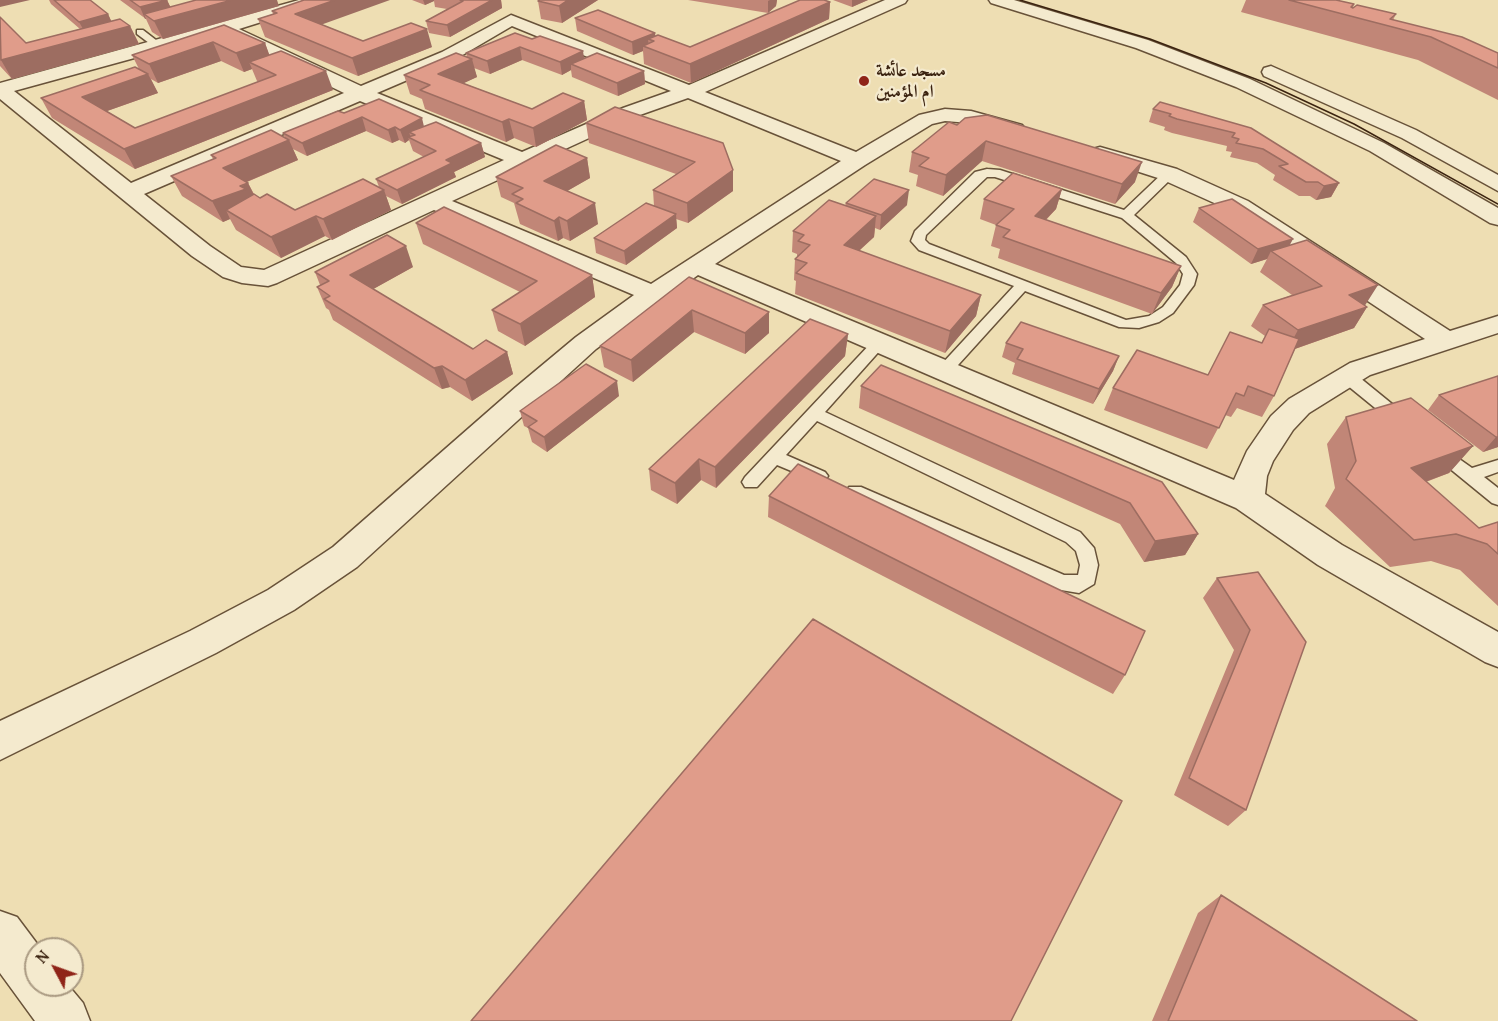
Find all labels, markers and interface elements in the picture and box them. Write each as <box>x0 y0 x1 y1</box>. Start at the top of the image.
place label: مسجد عائشة ام المؤمنين <box>876 60 946 103</box>
marker: مسجد عائشة ام المؤمنين <box>857 74 871 88</box>
north arrow <box>24 937 84 997</box>
text: N <box>29 945 54 968</box>

